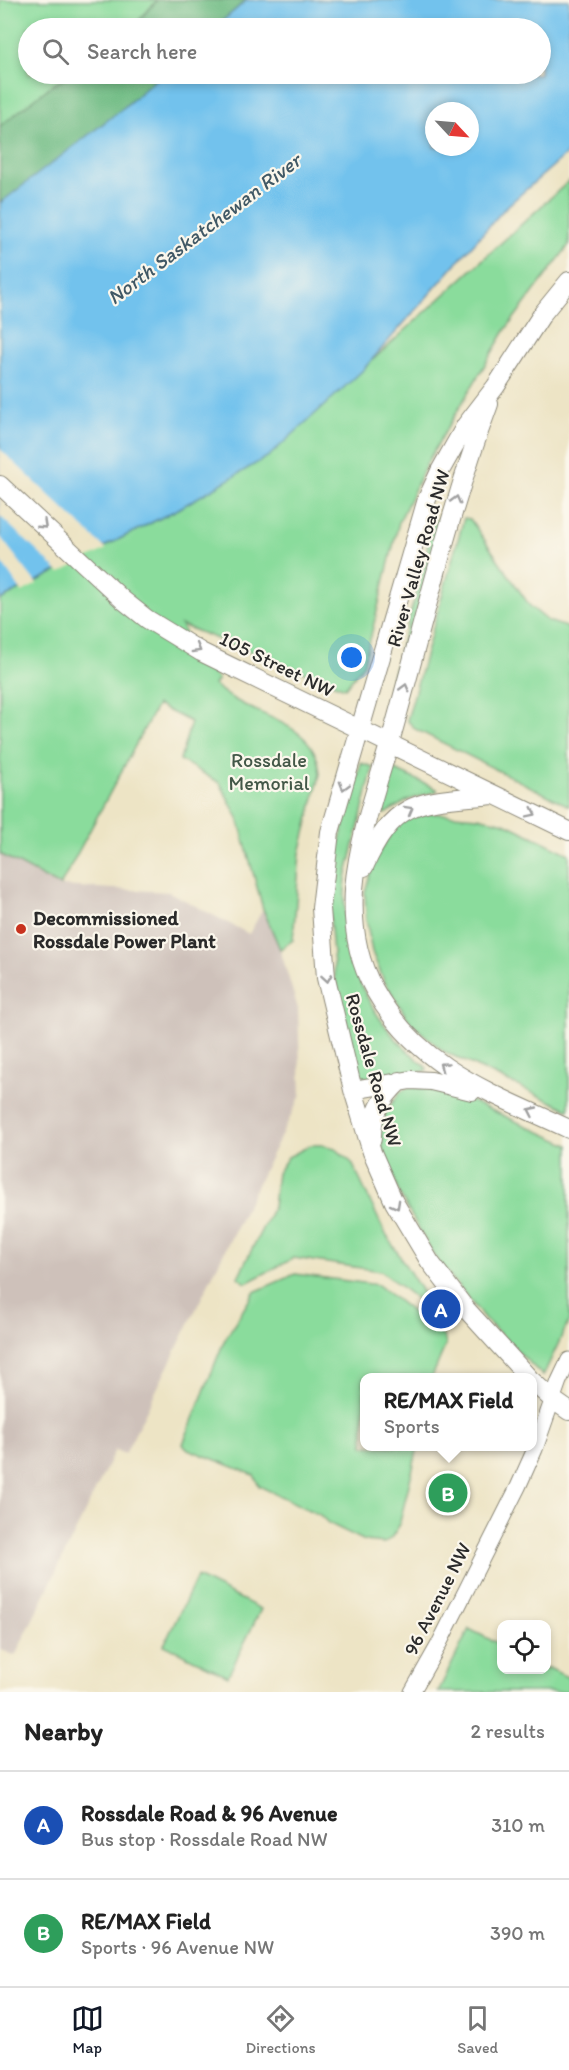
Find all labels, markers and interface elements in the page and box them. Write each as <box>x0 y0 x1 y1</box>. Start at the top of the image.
search box <box>18 18 551 84</box>
icon: search <box>39 35 72 68</box>
text: Search here <box>87 38 197 65</box>
north arrow <box>425 102 479 156</box>
water label: North Saskatchewan River <box>102 146 308 310</box>
street label: River Valley Road NW <box>381 466 455 650</box>
one-way arrow <box>449 495 461 506</box>
one-way arrow <box>36 518 46 529</box>
street label: 105 Street NW <box>216 626 338 702</box>
one-way arrow <box>191 642 201 653</box>
your location <box>337 643 366 672</box>
one-way arrow <box>398 683 410 694</box>
park label: Rossdale Memorial <box>229 748 310 795</box>
one-way arrow <box>339 780 351 790</box>
one-way arrow <box>403 805 413 817</box>
one-way arrow <box>525 806 536 818</box>
place label: Decommissioned Rossdale Power Plant <box>33 906 216 953</box>
marker: Decommissioned Rossdale Power Plant <box>14 922 28 936</box>
one-way arrow <box>320 973 332 982</box>
street label: Rossdale Road NW <box>341 991 407 1149</box>
one-way arrow <box>439 1062 450 1073</box>
one-way arrow <box>527 1107 538 1119</box>
one-way arrow <box>389 1199 400 1210</box>
pin: A <box>422 1286 460 1332</box>
popup <box>360 1373 537 1451</box>
text: RE/MAX Field <box>384 1387 513 1414</box>
text: Sports <box>384 1414 440 1438</box>
pin: B <box>428 1470 468 1516</box>
street label: 96 Avenue NW <box>398 1539 476 1659</box>
map controls <box>497 1620 551 1674</box>
button: locate <box>497 1620 551 1674</box>
text: Nearby <box>24 1715 103 1747</box>
text: 2 results <box>471 1719 545 1743</box>
text: Rossdale Road & 96 Avenue <box>81 1800 338 1827</box>
text: A <box>37 1813 50 1837</box>
text: 310 m <box>491 1813 545 1837</box>
text: Bus stop · Rossdale Road NW <box>81 1827 328 1851</box>
text: RE/MAX Field <box>81 1908 211 1935</box>
text: B <box>37 1921 50 1945</box>
text: 390 m <box>490 1921 545 1945</box>
text: Sports · 96 Avenue NW <box>81 1935 274 1959</box>
tab: Map <box>71 2002 104 2057</box>
tab: Directions <box>245 2002 316 2057</box>
tab: Saved <box>457 2002 498 2057</box>

